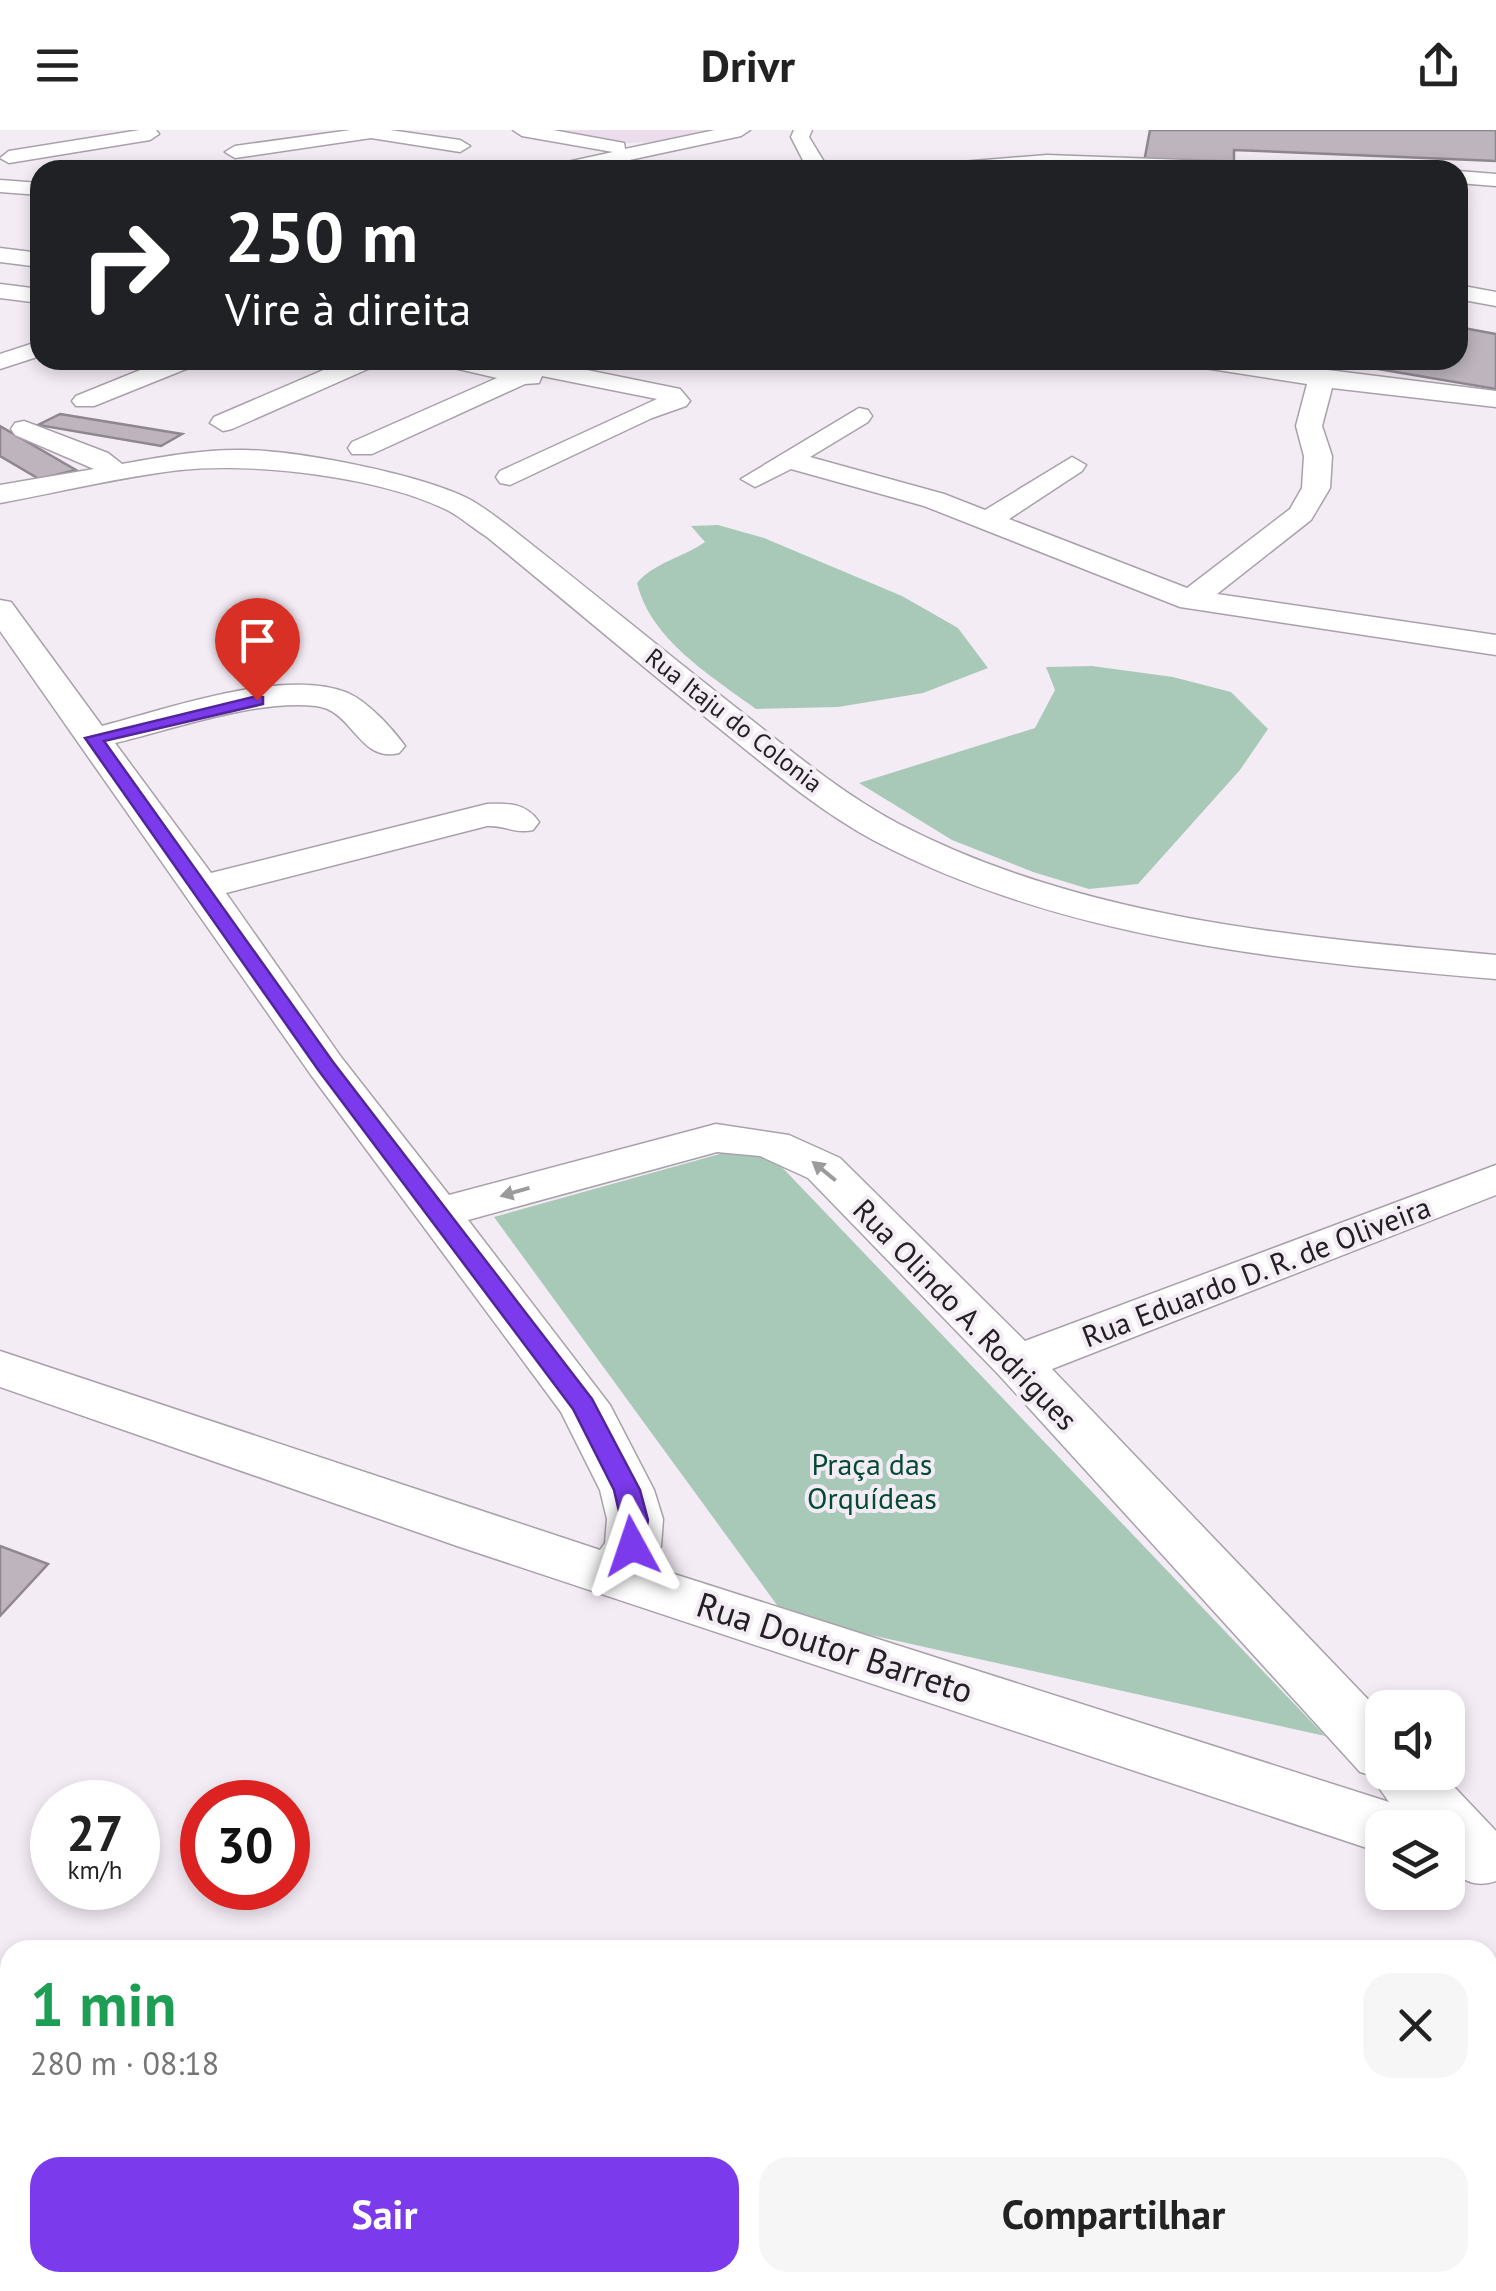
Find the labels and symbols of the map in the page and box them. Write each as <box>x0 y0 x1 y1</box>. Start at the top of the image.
pin <box>215 598 300 701</box>
street label: Rua Itaju do Colonia <box>639 641 829 799</box>
one-way arrow <box>812 1161 837 1182</box>
one-way arrow <box>499 1185 530 1200</box>
street label: Rua Eduardo D. R. de Oliveira <box>1076 1186 1436 1356</box>
street label: Rua Olindo A. Rodrigues <box>845 1190 1087 1438</box>
park label: Praça das Orquídeas <box>807 1444 937 1517</box>
position arrow <box>580 1494 684 1598</box>
street label: Rua Doutor Barreto <box>691 1581 979 1713</box>
speed limit sign: 30 <box>180 1780 310 1910</box>

